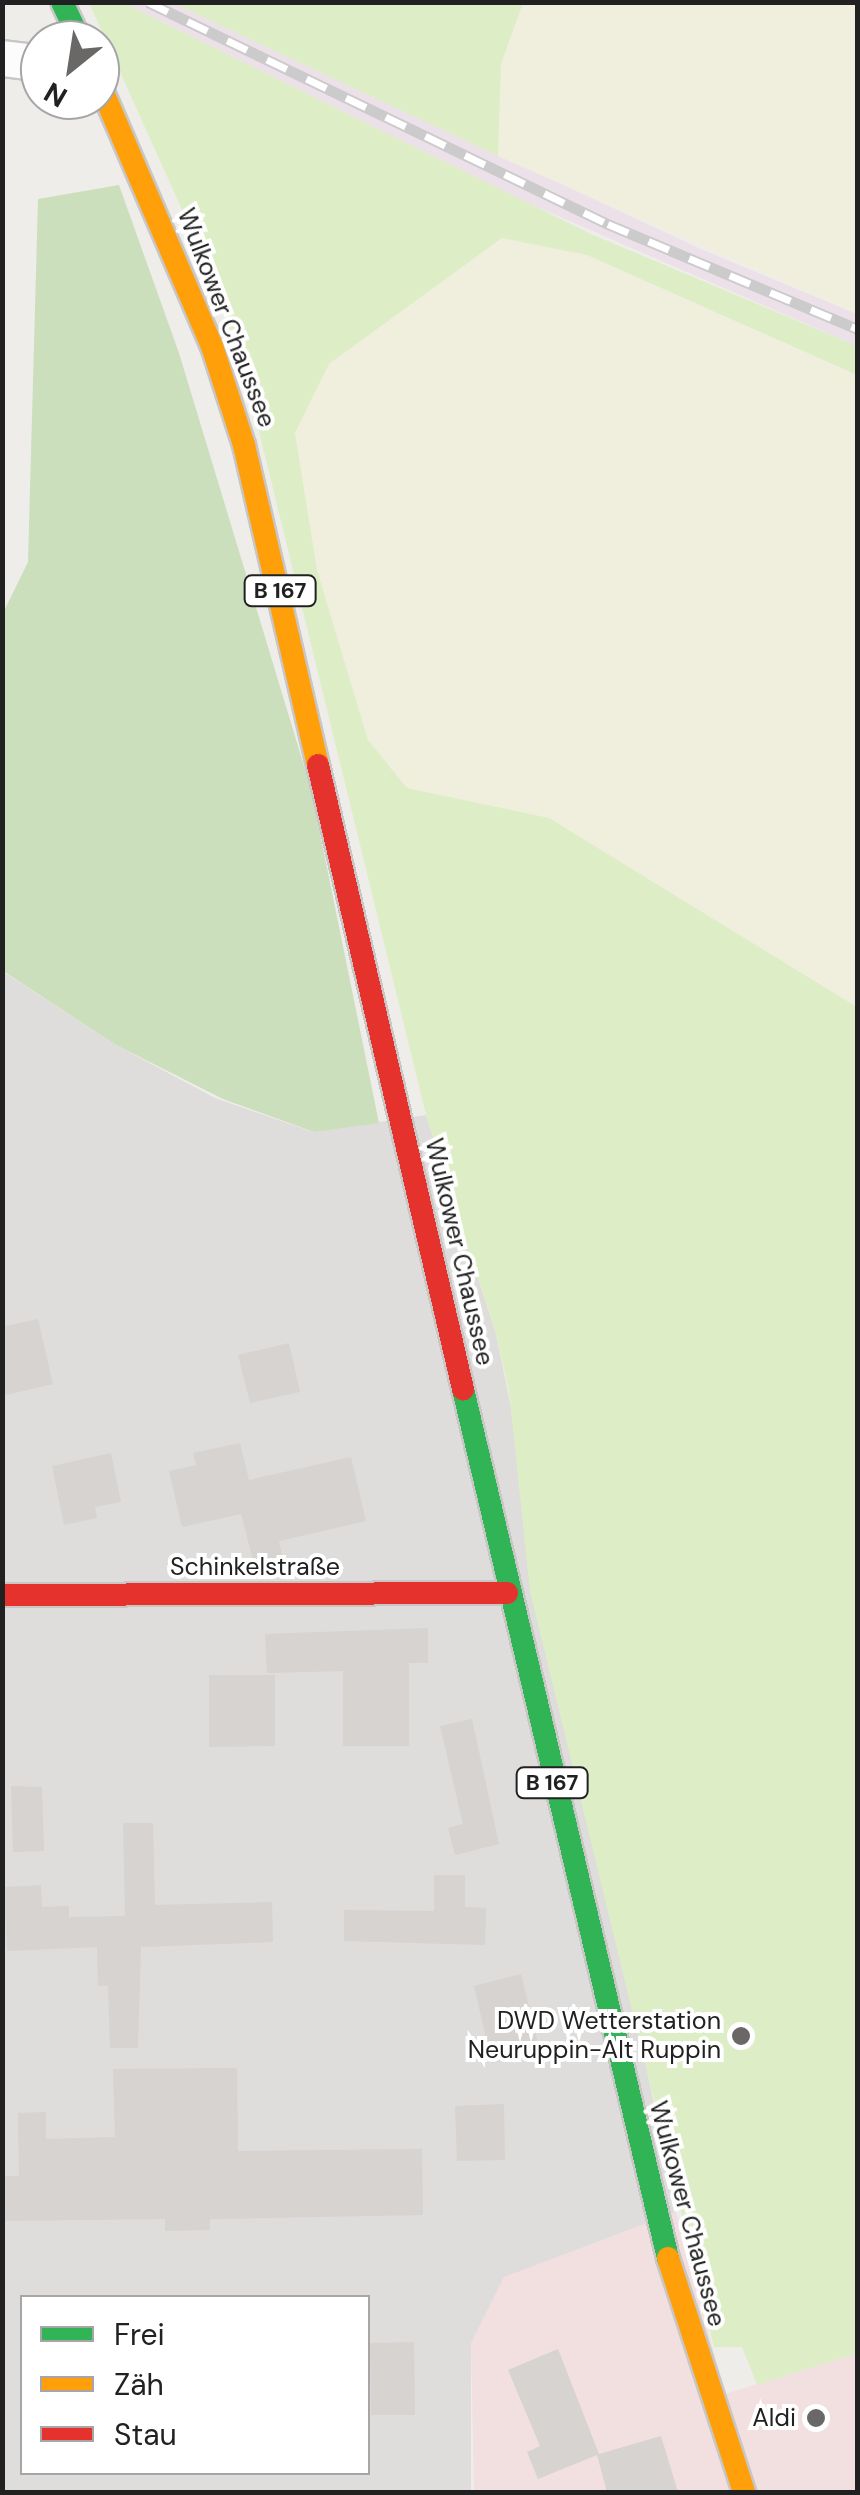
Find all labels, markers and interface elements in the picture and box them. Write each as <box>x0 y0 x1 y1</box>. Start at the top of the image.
north arrow <box>20 20 120 120</box>
text: N <box>38 74 74 116</box>
street label: Wulkower Chaussee <box>170 204 282 432</box>
road number: B 167 <box>242 574 318 608</box>
street label: Wulkower Chaussee <box>418 1135 500 1369</box>
street label: Schinkelstraße <box>170 1552 340 1582</box>
road number: B 167 <box>514 1766 590 1800</box>
place label: DWD Wetterstation Neuruppin-Alt Ruppin <box>468 2007 721 2066</box>
marker: DWD Wetterstation Neuruppin-Alt Ruppin <box>730 2025 752 2047</box>
street label: Wulkower Chaussee <box>642 2098 732 2330</box>
legend <box>20 2295 370 2475</box>
text: Frei <box>114 2315 165 2354</box>
text: Zäh <box>114 2365 164 2404</box>
place label: Aldi <box>752 2403 796 2433</box>
marker: Aldi <box>805 2407 827 2429</box>
text: Stau <box>114 2415 177 2454</box>

